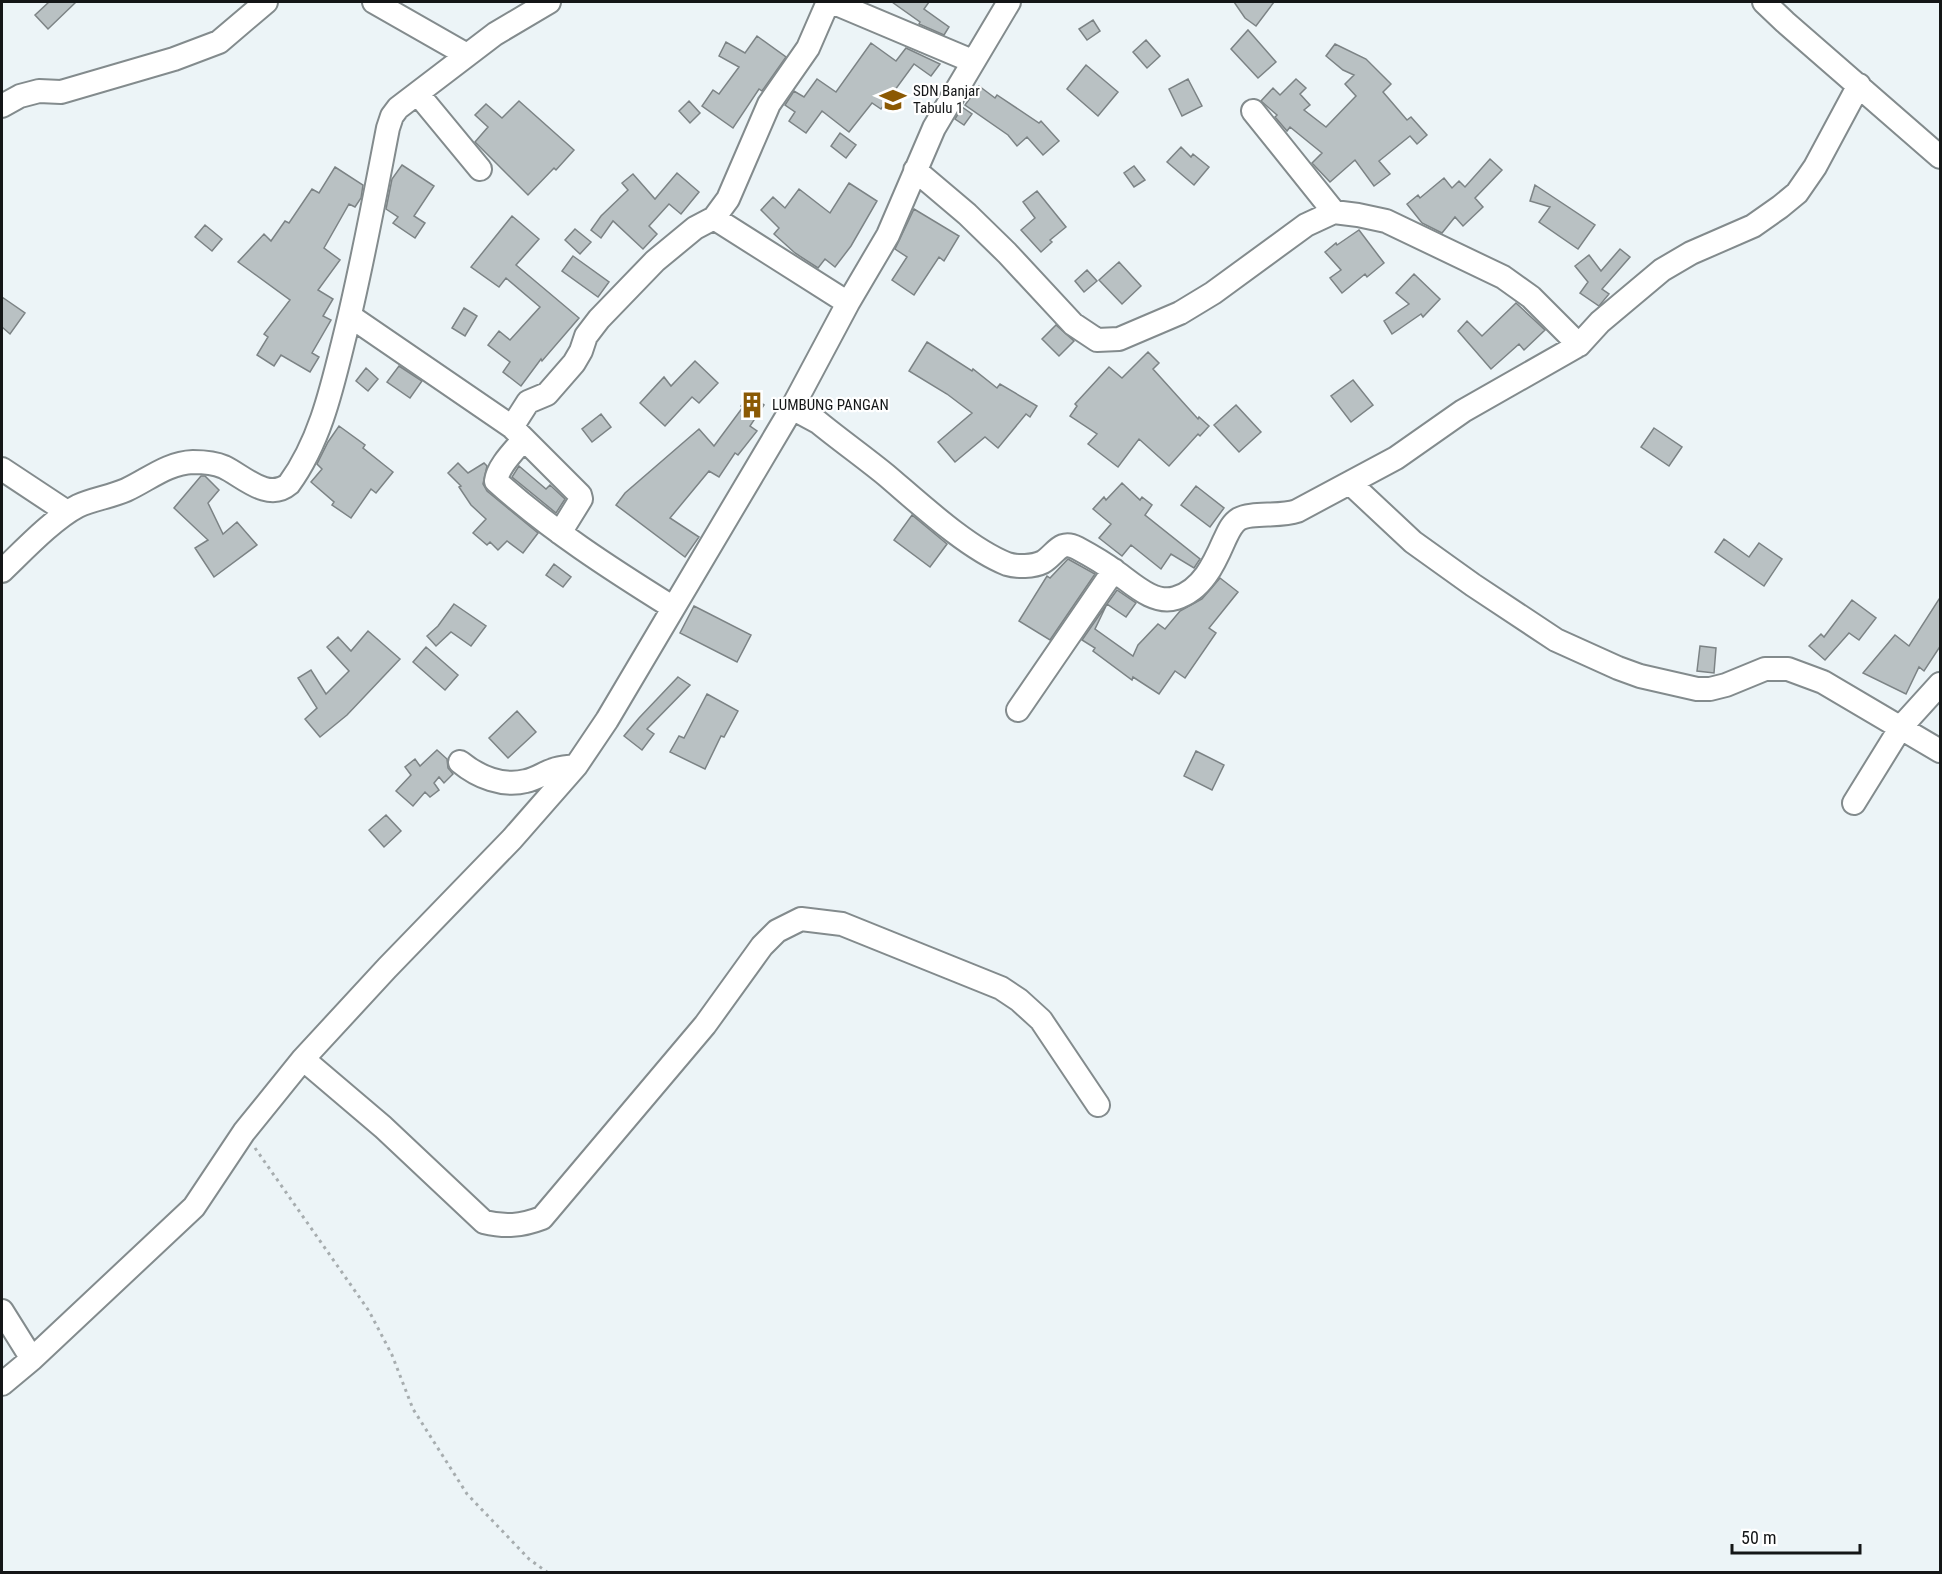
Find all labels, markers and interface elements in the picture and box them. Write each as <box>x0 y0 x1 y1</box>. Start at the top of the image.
place label: SDN Banjar Tabulu 1 <box>913 82 980 117</box>
school or university icon: SDN Banjar Tabulu 1 <box>878 85 908 115</box>
building icon: LUMBUNG PANGAN <box>737 390 767 420</box>
place label: LUMBUNG PANGAN <box>772 396 889 414</box>
scale bar <box>1732 1517 1860 1555</box>
text: 50 m <box>1741 1527 1776 1548</box>

